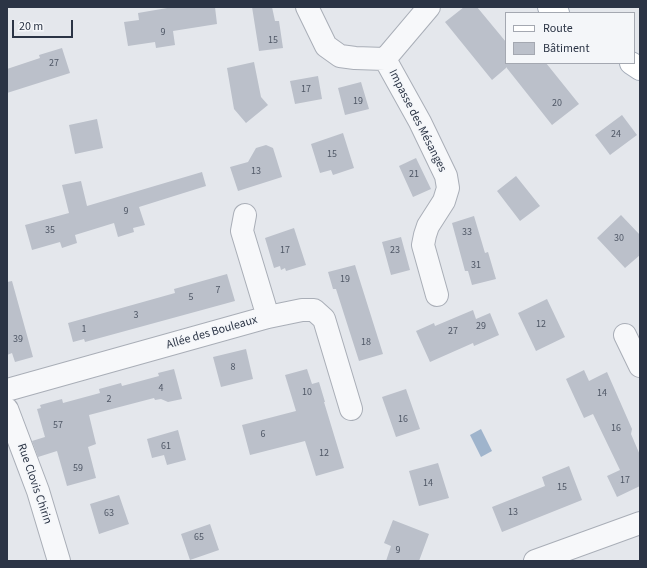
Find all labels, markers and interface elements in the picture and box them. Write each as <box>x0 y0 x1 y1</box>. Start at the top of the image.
scale bar <box>14 12 75 38</box>
legend <box>505 12 635 64</box>
text: 20 m <box>19 18 43 35</box>
text: Route <box>543 20 573 37</box>
house number: 9 <box>161 27 165 39</box>
house number: 15 <box>268 35 278 47</box>
text: Bâtiment <box>543 40 589 57</box>
house number: 27 <box>49 58 59 70</box>
street label: Impasse des Mésanges <box>385 67 449 175</box>
house number: 17 <box>301 84 311 96</box>
house number: 19 <box>353 96 363 108</box>
house number: 20 <box>552 98 562 110</box>
house number: 24 <box>611 129 621 141</box>
house number: 15 <box>327 149 337 161</box>
house number: 13 <box>251 166 261 178</box>
house number: 21 <box>409 169 419 181</box>
house number: 9 <box>124 206 128 218</box>
house number: 35 <box>45 225 55 237</box>
house number: 33 <box>462 227 472 239</box>
house number: 30 <box>614 233 624 245</box>
house number: 17 <box>280 245 290 257</box>
house number: 23 <box>390 245 400 257</box>
house number: 31 <box>471 260 481 272</box>
house number: 19 <box>340 274 350 286</box>
house number: 7 <box>216 285 220 297</box>
house number: 5 <box>189 292 193 304</box>
house number: 3 <box>134 310 138 322</box>
street label: Allée des Bouleaux <box>165 313 259 353</box>
house number: 12 <box>536 319 546 331</box>
house number: 29 <box>476 321 486 333</box>
house number: 1 <box>82 324 86 336</box>
house number: 27 <box>448 326 458 338</box>
house number: 39 <box>13 334 23 346</box>
house number: 18 <box>361 337 371 349</box>
house number: 8 <box>231 362 235 374</box>
house number: 4 <box>159 383 163 395</box>
house number: 10 <box>302 387 312 399</box>
house number: 14 <box>597 388 607 400</box>
house number: 2 <box>107 394 111 406</box>
house number: 16 <box>398 414 408 426</box>
house number: 57 <box>53 420 63 432</box>
house number: 16 <box>611 423 621 435</box>
house number: 6 <box>261 429 265 441</box>
house number: 61 <box>161 441 171 453</box>
street label: Rue Clovis Chirin <box>14 442 54 526</box>
house number: 12 <box>319 448 329 460</box>
house number: 59 <box>73 463 83 475</box>
house number: 17 <box>620 475 630 487</box>
house number: 14 <box>423 478 433 490</box>
house number: 15 <box>557 482 567 494</box>
house number: 13 <box>508 507 518 519</box>
house number: 63 <box>104 508 114 520</box>
house number: 65 <box>194 532 204 544</box>
house number: 9 <box>396 545 400 557</box>

